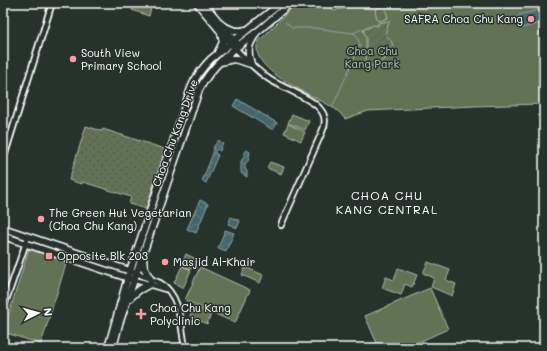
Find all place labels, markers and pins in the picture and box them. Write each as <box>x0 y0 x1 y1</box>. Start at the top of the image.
place label: SAFRA Choa Chu Kang <box>404 11 523 26</box>
marker: SAFRA Choa Chu Kang <box>526 14 536 24</box>
place label: South View Primary School <box>81 45 162 73</box>
marker: South View Primary School <box>68 54 78 64</box>
place label: The Green Hut Vegetarian (Choa Chu Kang) <box>49 205 191 233</box>
marker: The Green Hut Vegetarian (Choa Chu Kang) <box>36 214 46 224</box>
place label: Opposite Blk 203 <box>57 248 149 263</box>
marker: Opposite Blk 203 <box>44 251 54 261</box>
place label: Masjid Al-Khair <box>173 254 255 269</box>
marker: Masjid Al-Khair <box>160 257 170 267</box>
place label: Choa Chu Kang Polyclinic <box>150 300 231 328</box>
marker: Choa Chu Kang Polyclinic <box>135 308 147 320</box>

